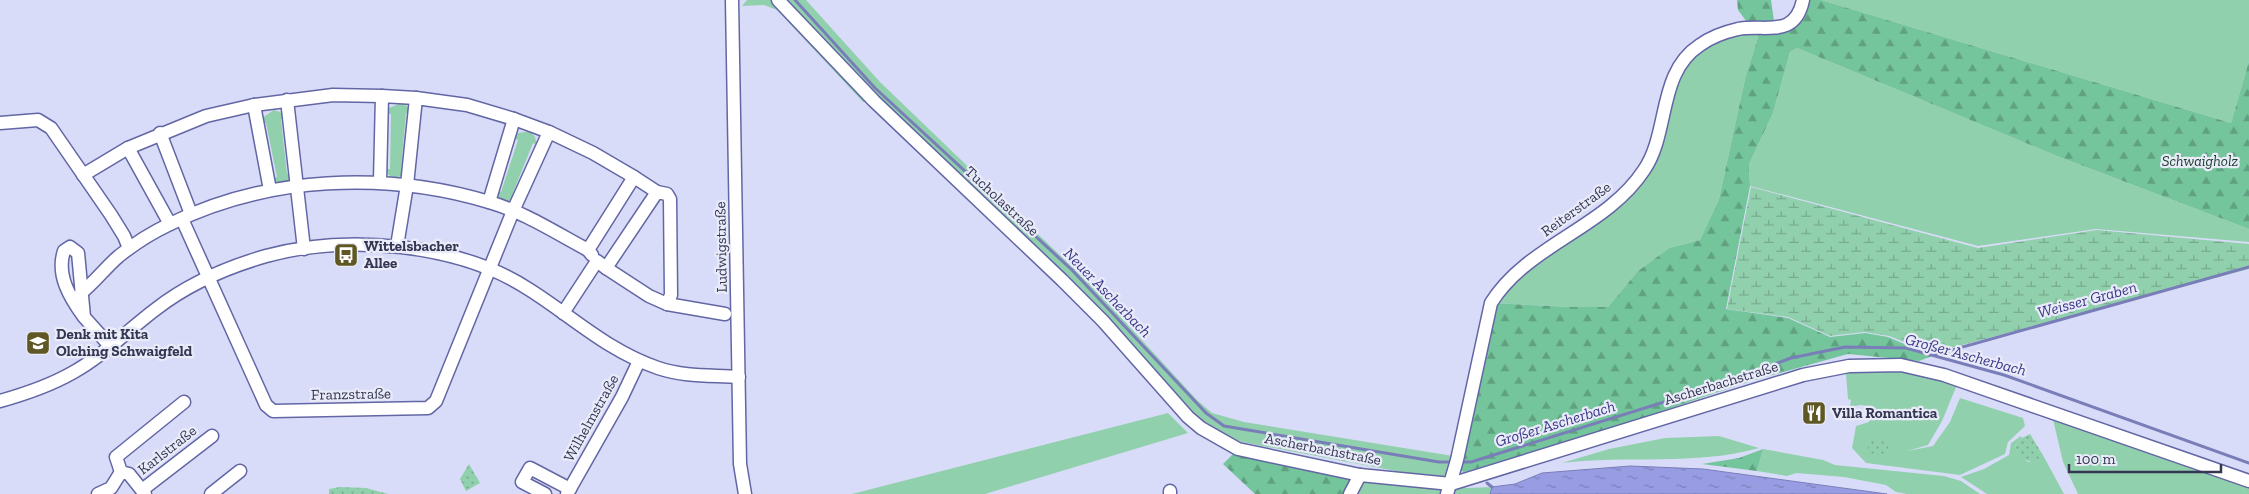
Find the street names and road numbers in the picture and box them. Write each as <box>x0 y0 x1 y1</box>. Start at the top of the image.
street label: Tucholastraße <box>961 162 1043 240</box>
street label: Reiterstraße <box>1538 178 1614 240</box>
street label: Ludwigstraße <box>711 201 731 293</box>
street label: Ascherbachstraße <box>1662 357 1780 409</box>
street label: Wilhelmstraße <box>560 371 622 465</box>
street label: Franzstraße <box>311 384 391 404</box>
street label: Karlstraße <box>134 421 200 479</box>
street label: Ascherbachstraße <box>1263 429 1383 469</box>

